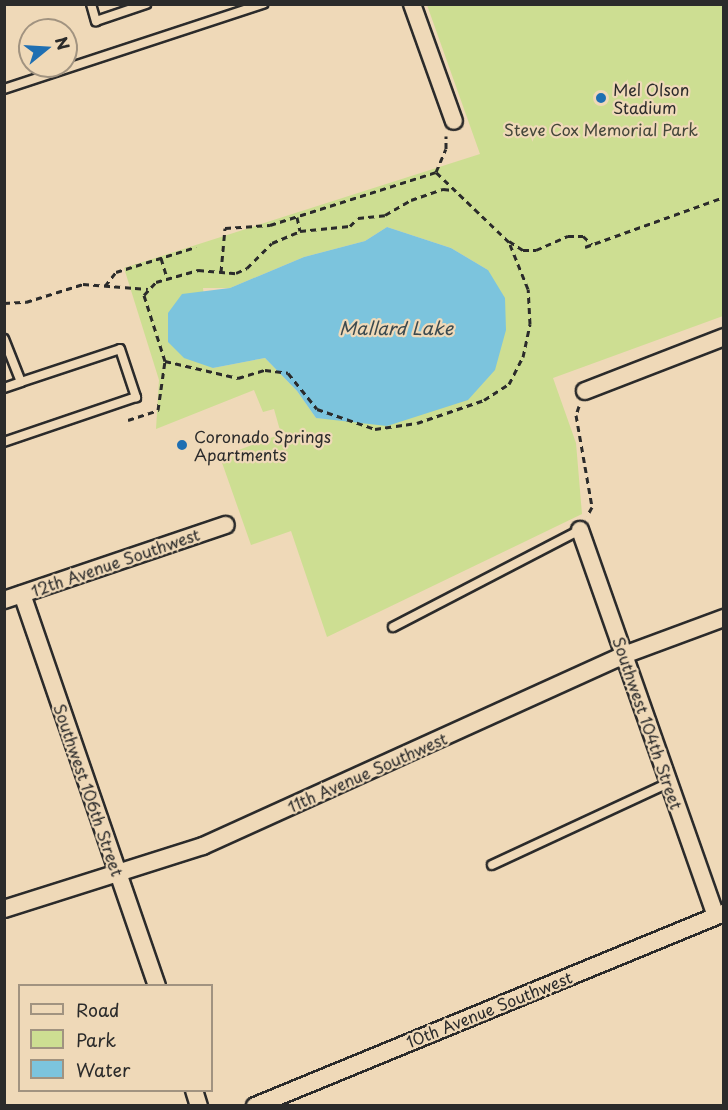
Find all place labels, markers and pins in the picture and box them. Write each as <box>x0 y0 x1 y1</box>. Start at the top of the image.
place label: Mel Olson Stadium <box>613 79 689 117</box>
marker: Mel Olson Stadium <box>594 91 608 105</box>
place label: Coronado Springs Apartments <box>194 426 331 464</box>
marker: Coronado Springs Apartments <box>175 438 189 452</box>

